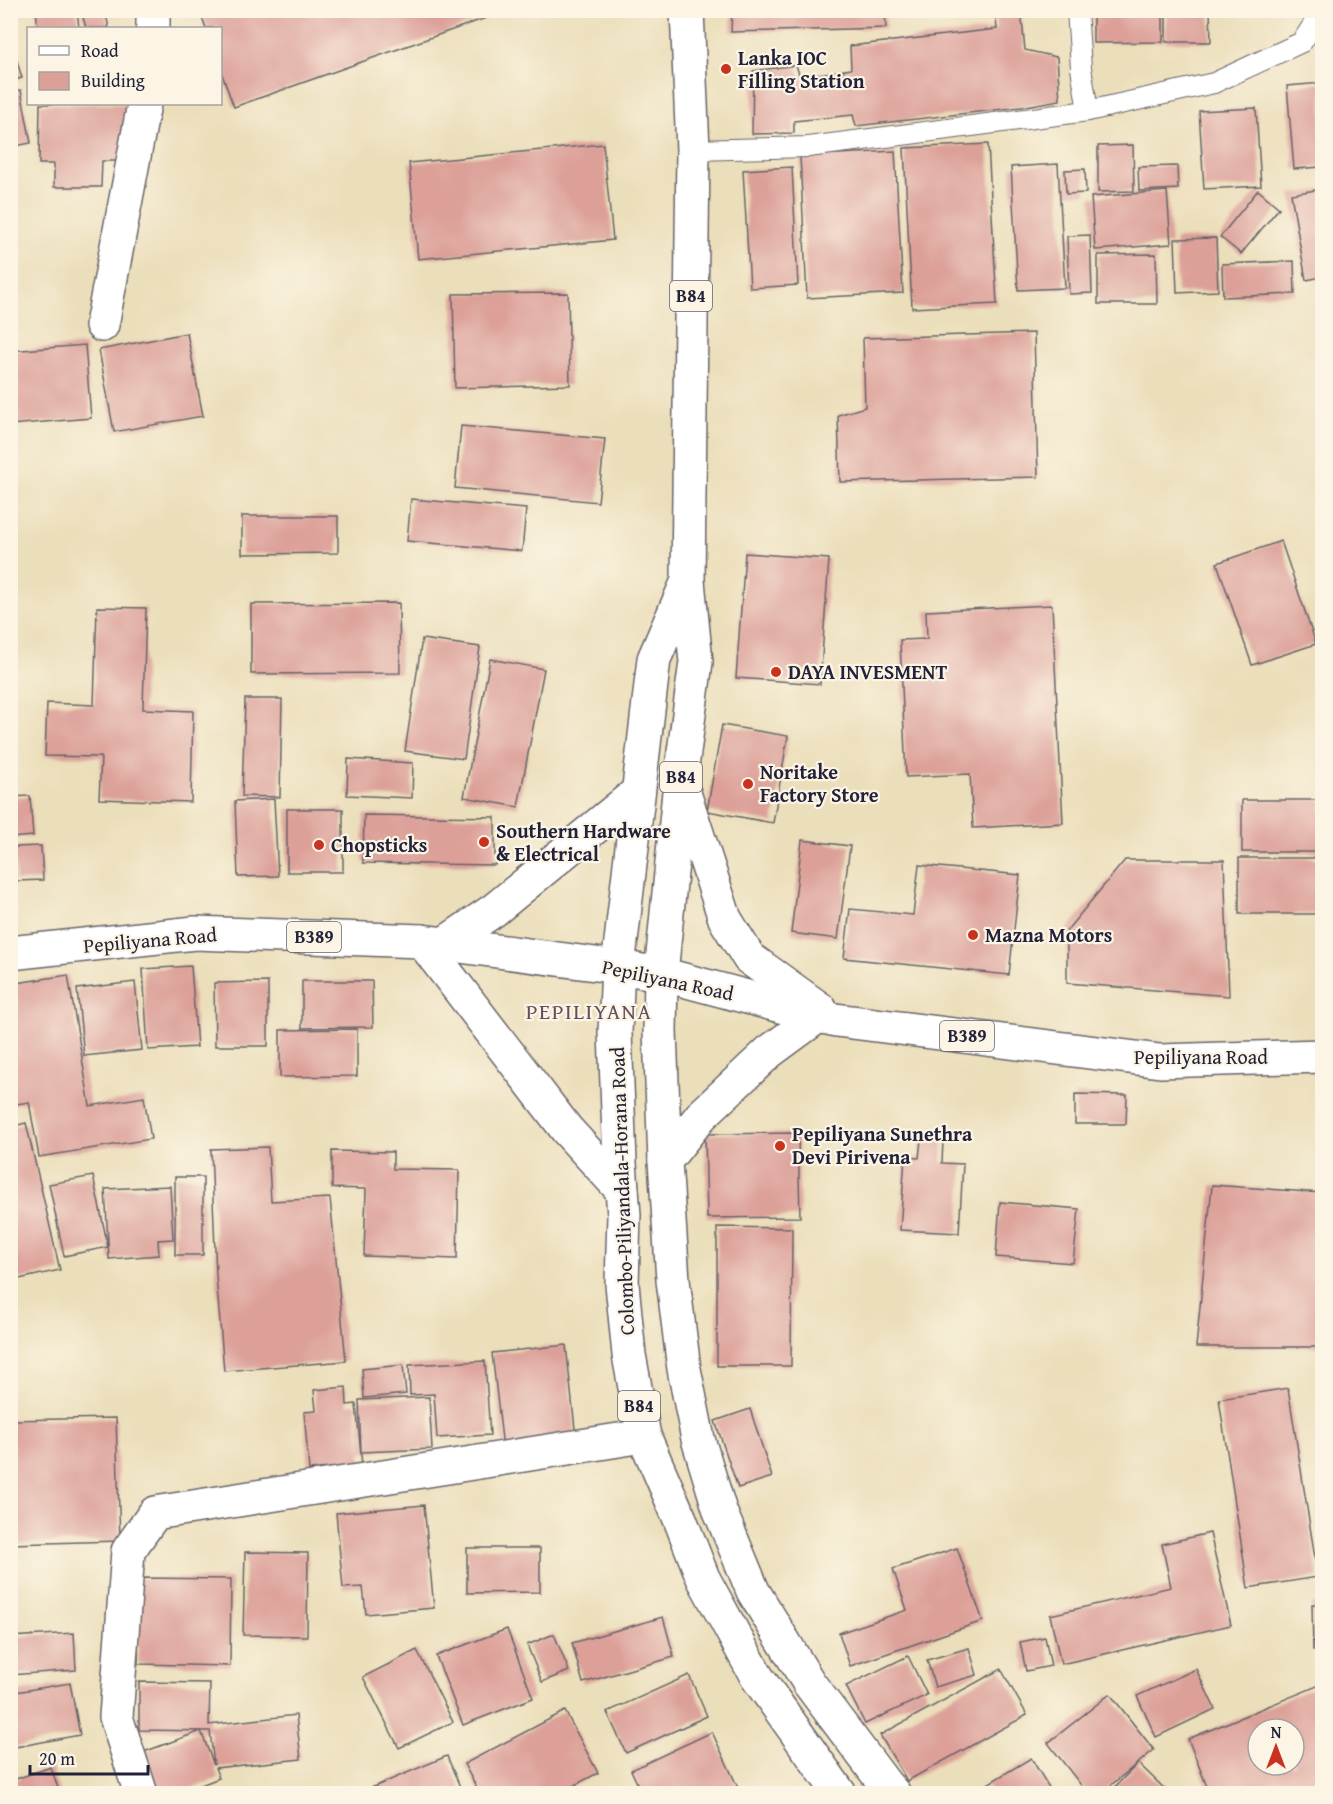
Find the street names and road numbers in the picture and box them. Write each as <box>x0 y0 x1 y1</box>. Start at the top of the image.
road number: B84 <box>670 281 712 311</box>
road number: B84 <box>660 762 702 792</box>
street label: Pepiliyana Road <box>82 919 218 960</box>
road number: B389 <box>287 922 341 952</box>
street label: Pepiliyana Road <box>600 951 737 1008</box>
road number: B389 <box>940 1021 994 1051</box>
street label: Pepiliyana Road <box>1134 1042 1268 1071</box>
street label: Colombo-Piliyandala-Horana Road <box>602 1046 641 1336</box>
road number: B84 <box>618 1391 660 1421</box>

